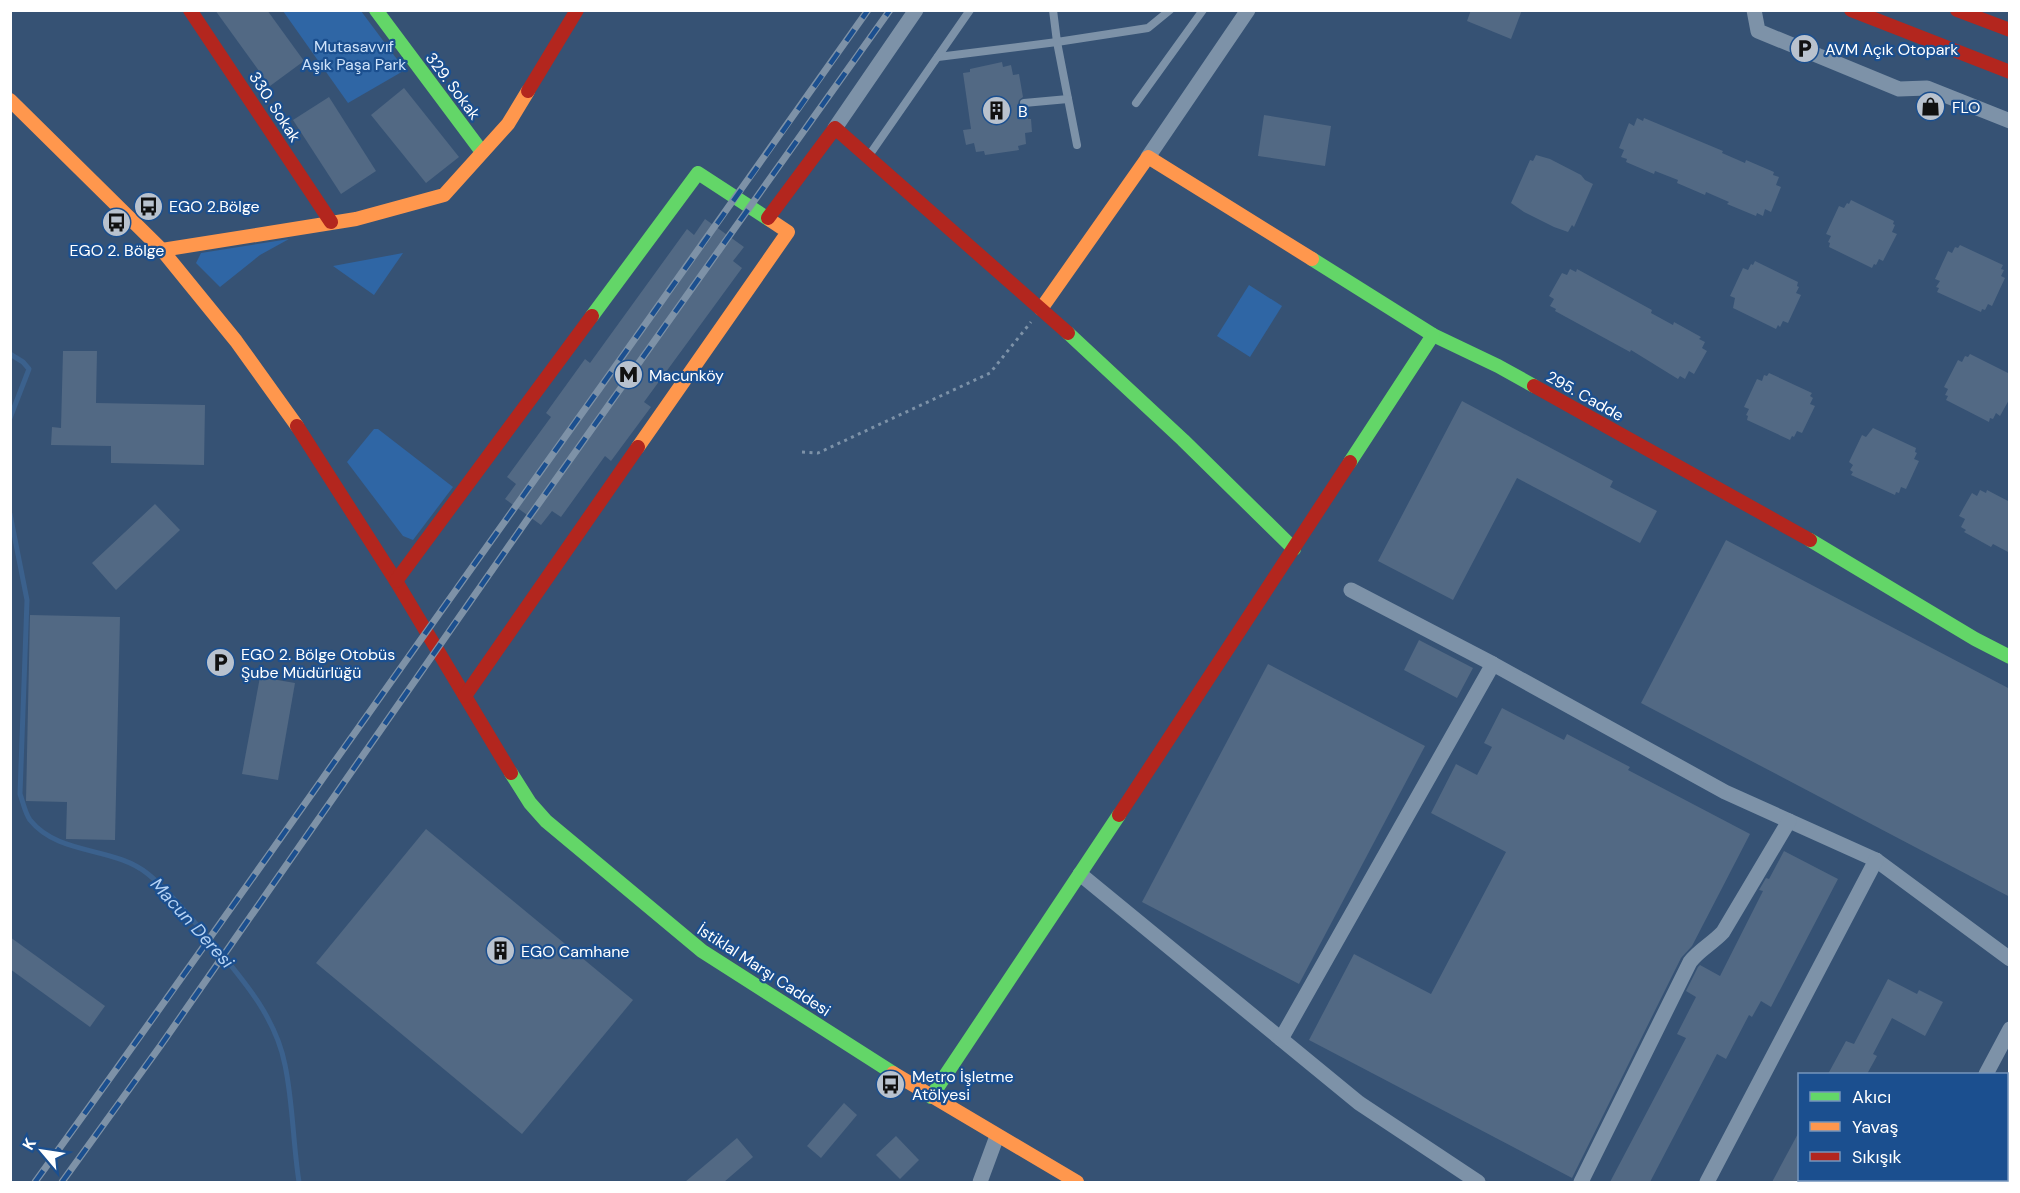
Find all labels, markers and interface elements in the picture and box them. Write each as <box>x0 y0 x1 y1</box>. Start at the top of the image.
parking icon: AVM Açık Otopark <box>1788 33 1820 65</box>
park label: Mutasavvıf Aşık Paşa Park <box>302 36 406 75</box>
place label: AVM Açık Otopark <box>1825 39 1958 60</box>
street label: 329. Sokak <box>421 48 485 124</box>
street label: 330. Sokak <box>244 68 306 146</box>
shop icon: FLO <box>1915 91 1947 123</box>
building icon: B <box>981 95 1013 127</box>
place label: FLO <box>1952 97 1980 118</box>
place label: B <box>1018 101 1028 122</box>
bus stop icon: EGO 2.Bölge <box>132 190 164 222</box>
place label: EGO 2.Bölge <box>169 196 260 217</box>
bus stop icon: EGO 2. Bölge <box>101 206 133 238</box>
place label: EGO 2. Bölge <box>70 240 164 261</box>
metro station icon: Macunköy <box>612 359 644 391</box>
place label: Macunköy <box>649 365 724 386</box>
street label: 295. Cadde <box>1542 366 1628 426</box>
place label: EGO 2. Bölge Otobüs Şube Müdürlüğü <box>241 644 395 683</box>
parking icon: EGO 2. Bölge Otobüs Şube Müdürlüğü <box>204 647 236 679</box>
water label: Macun Deresi <box>145 873 240 974</box>
street label: İstiklal Marşı Caddesi <box>693 919 835 1021</box>
building icon: EGO Camhane <box>484 935 516 967</box>
place label: EGO Camhane <box>521 941 629 962</box>
place label: Metro İşletme Atölyesi <box>912 1066 1014 1105</box>
bus stop icon: Metro İşletme Atölyesi <box>875 1069 907 1101</box>
legend <box>1798 1073 2008 1181</box>
text: Akıcı <box>1852 1085 1891 1109</box>
text: Yavaş <box>1852 1115 1898 1139</box>
north arrow <box>12 1121 72 1181</box>
text: K <box>18 1134 41 1154</box>
text: Sıkışık <box>1852 1145 1902 1169</box>

